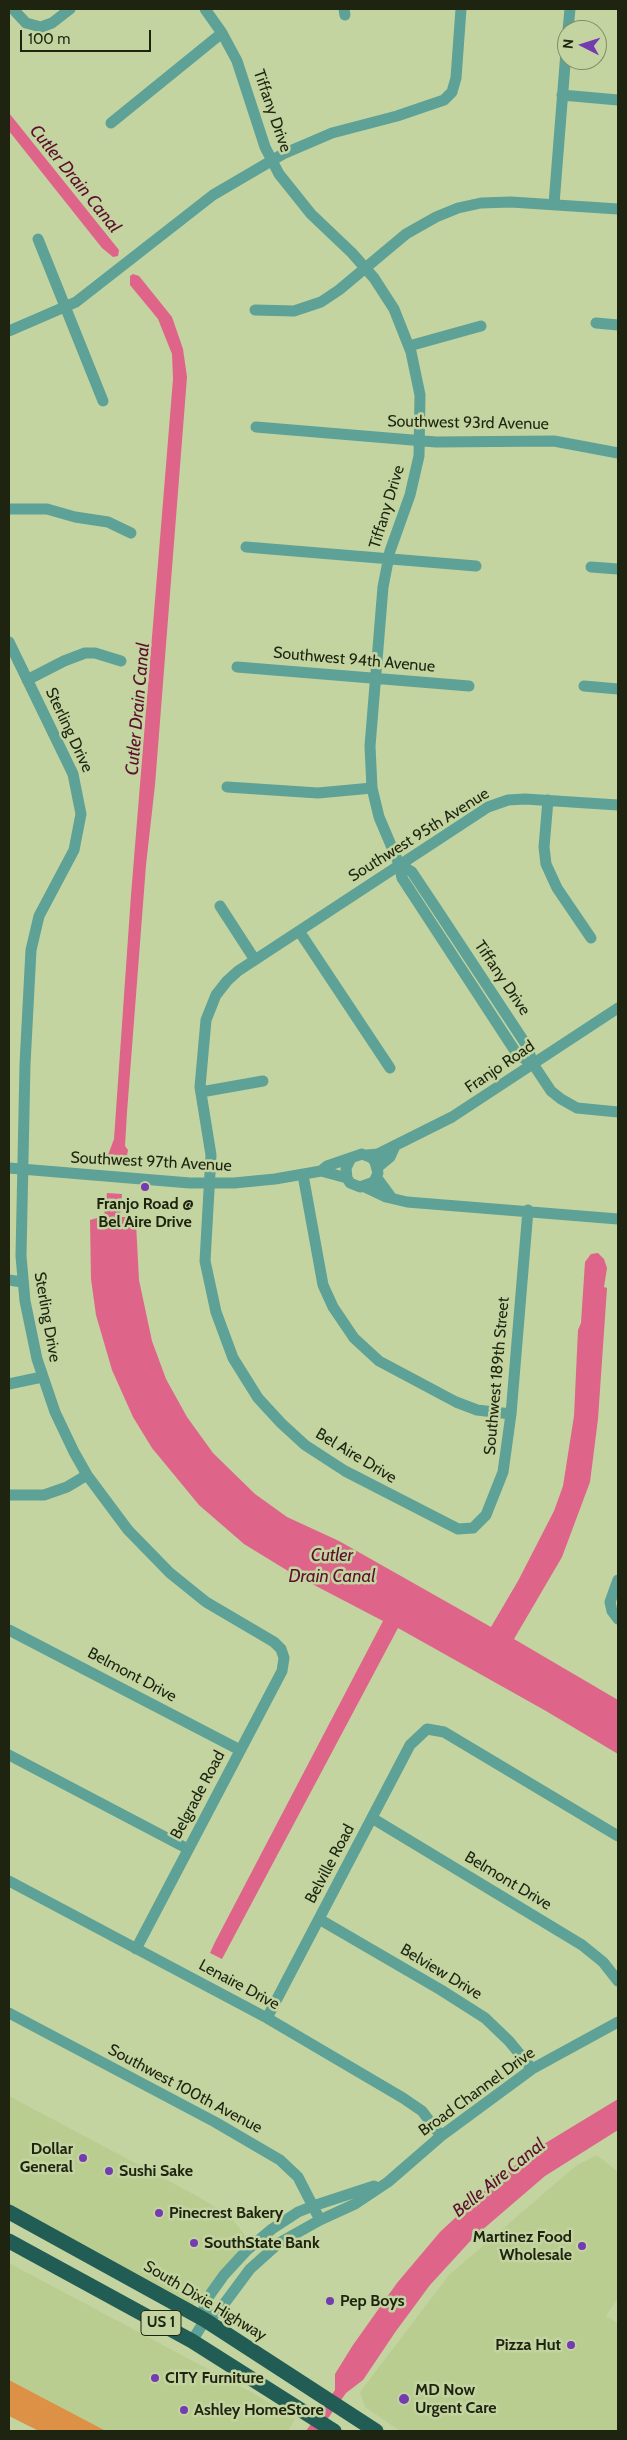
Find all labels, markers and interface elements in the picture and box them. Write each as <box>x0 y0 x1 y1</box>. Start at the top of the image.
scale bar <box>22 20 154 52</box>
north arrow <box>557 20 607 70</box>
text: 100 m <box>28 30 70 48</box>
text: N <box>559 38 577 49</box>
street label: Tiffany Drive <box>249 67 295 155</box>
water label: Cutler Drain Canal <box>25 121 125 237</box>
street label: Southwest 93rd Avenue <box>387 412 549 434</box>
street label: Tiffany Drive <box>365 463 409 551</box>
water label: Cutler Drain Canal <box>121 642 155 776</box>
street label: Southwest 94th Avenue <box>272 643 436 677</box>
street label: Sterling Drive <box>41 685 97 775</box>
street label: Southwest 95th Avenue <box>345 784 493 886</box>
street label: Tiffany Drive <box>470 937 534 1019</box>
street label: Franjo Road <box>462 1037 538 1097</box>
street label: Southwest 97th Avenue <box>70 1148 232 1176</box>
marker: Franjo Road @ Bel Aire Drive <box>139 1181 151 1193</box>
place label: Franjo Road @ Bel Aire Drive <box>96 1194 194 1232</box>
street label: Sterling Drive <box>30 1270 64 1364</box>
street label: Southwest 189th Street <box>481 1296 513 1456</box>
street label: Bel Aire Drive <box>312 1424 400 1488</box>
water label: Cutler Drain Canal <box>289 1545 375 1588</box>
street label: Belmont Drive <box>84 1644 180 1706</box>
street label: Belgrade Road <box>167 1747 229 1843</box>
street label: Belville Road <box>301 1821 359 1907</box>
street label: Belmont Drive <box>461 1848 555 1914</box>
street label: Belview Drive <box>397 1940 485 2004</box>
street label: Lenaire Drive <box>195 1956 283 2014</box>
street label: Southwest 100th Avenue <box>105 2040 265 2138</box>
street label: Broad Channel Drive <box>415 2043 539 2141</box>
water label: Belle Aire Canal <box>448 2134 550 2222</box>
place label: Dollar General <box>20 2139 73 2177</box>
marker: Dollar General <box>77 2152 89 2164</box>
place label: Sushi Sake <box>119 2161 193 2181</box>
marker: Sushi Sake <box>103 2165 115 2177</box>
place label: Pinecrest Bakery <box>169 2203 283 2223</box>
marker: Pinecrest Bakery <box>153 2207 165 2219</box>
place label: Martinez Food Wholesale <box>473 2227 572 2265</box>
place label: SouthState Bank <box>204 2233 320 2253</box>
marker: SouthState Bank <box>188 2237 200 2249</box>
marker: Martinez Food Wholesale <box>576 2240 588 2252</box>
street label: South Dixie Highway <box>140 2257 270 2345</box>
place label: Pep Boys <box>340 2291 405 2311</box>
marker: Pep Boys <box>324 2295 336 2307</box>
road number: US 1 <box>141 2310 181 2336</box>
place label: Pizza Hut <box>495 2335 561 2355</box>
marker: Pizza Hut <box>565 2339 577 2351</box>
place label: CITY Furniture <box>165 2368 264 2388</box>
marker: CITY Furniture <box>149 2372 161 2384</box>
place label: MD Now Urgent Care <box>415 2380 497 2418</box>
marker: MD Now Urgent Care <box>397 2392 411 2406</box>
place label: Ashley HomeStore <box>194 2400 324 2420</box>
marker: Ashley HomeStore <box>178 2404 190 2416</box>

